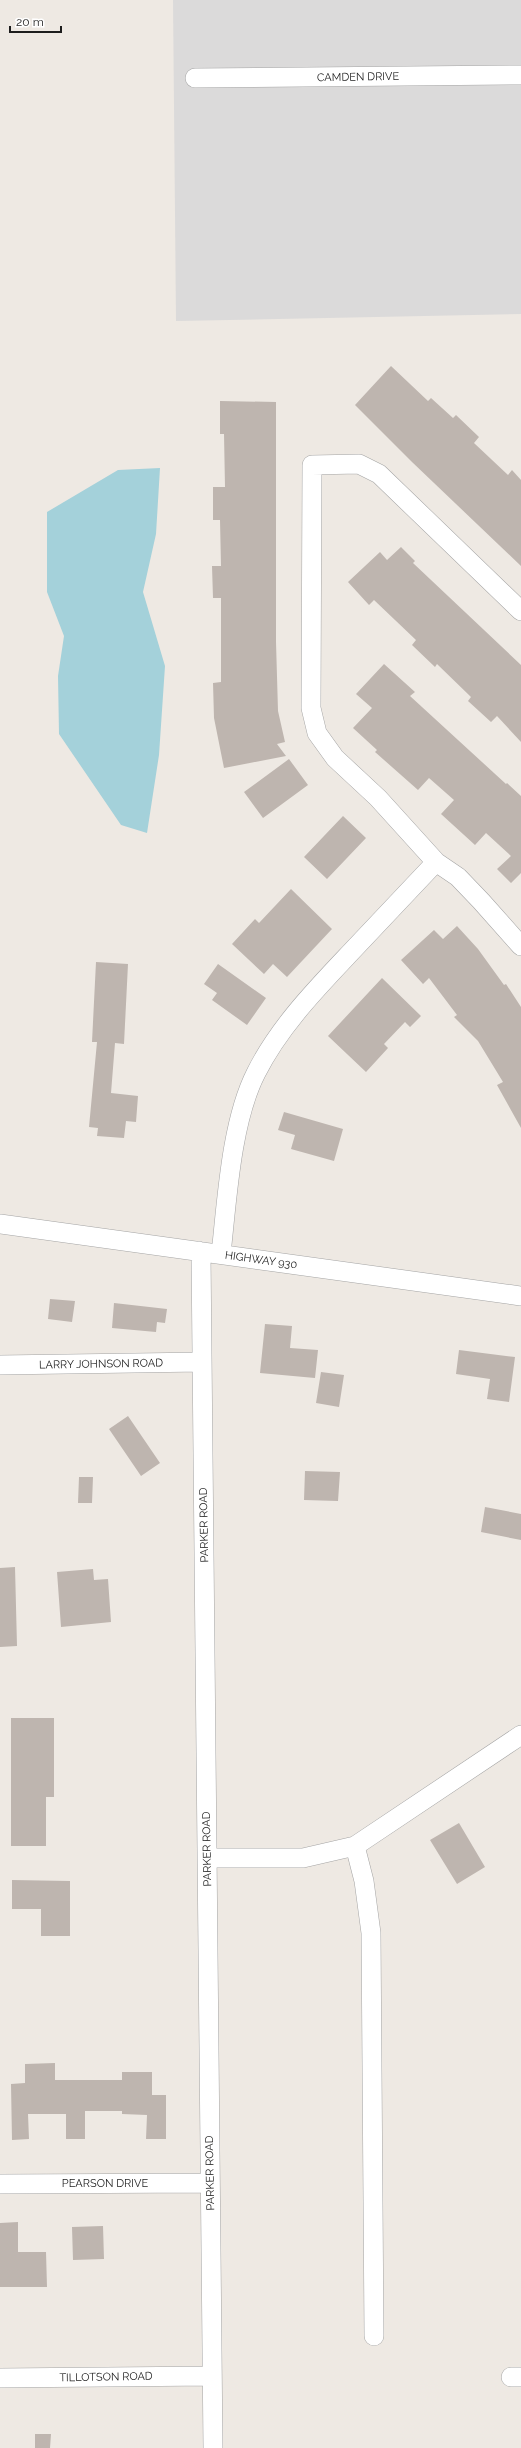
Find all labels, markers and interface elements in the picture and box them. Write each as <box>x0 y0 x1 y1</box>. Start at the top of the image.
scale bar <box>10 8 61 34</box>
text: 20 m <box>16 15 44 29</box>
street label: CAMDEN DRIVE <box>317 70 400 84</box>
street label: HIGHWAY 930 <box>224 1248 298 1272</box>
street label: LARRY JOHNSON ROAD <box>39 1356 163 1372</box>
street label: PARKER ROAD <box>197 1487 211 1563</box>
street label: PARKER ROAD <box>200 1811 214 1887</box>
street label: PARKER ROAD <box>203 2135 217 2211</box>
street label: PEARSON DRIVE <box>62 2177 148 2190</box>
street label: TILLOTSON ROAD <box>59 2370 153 2384</box>

